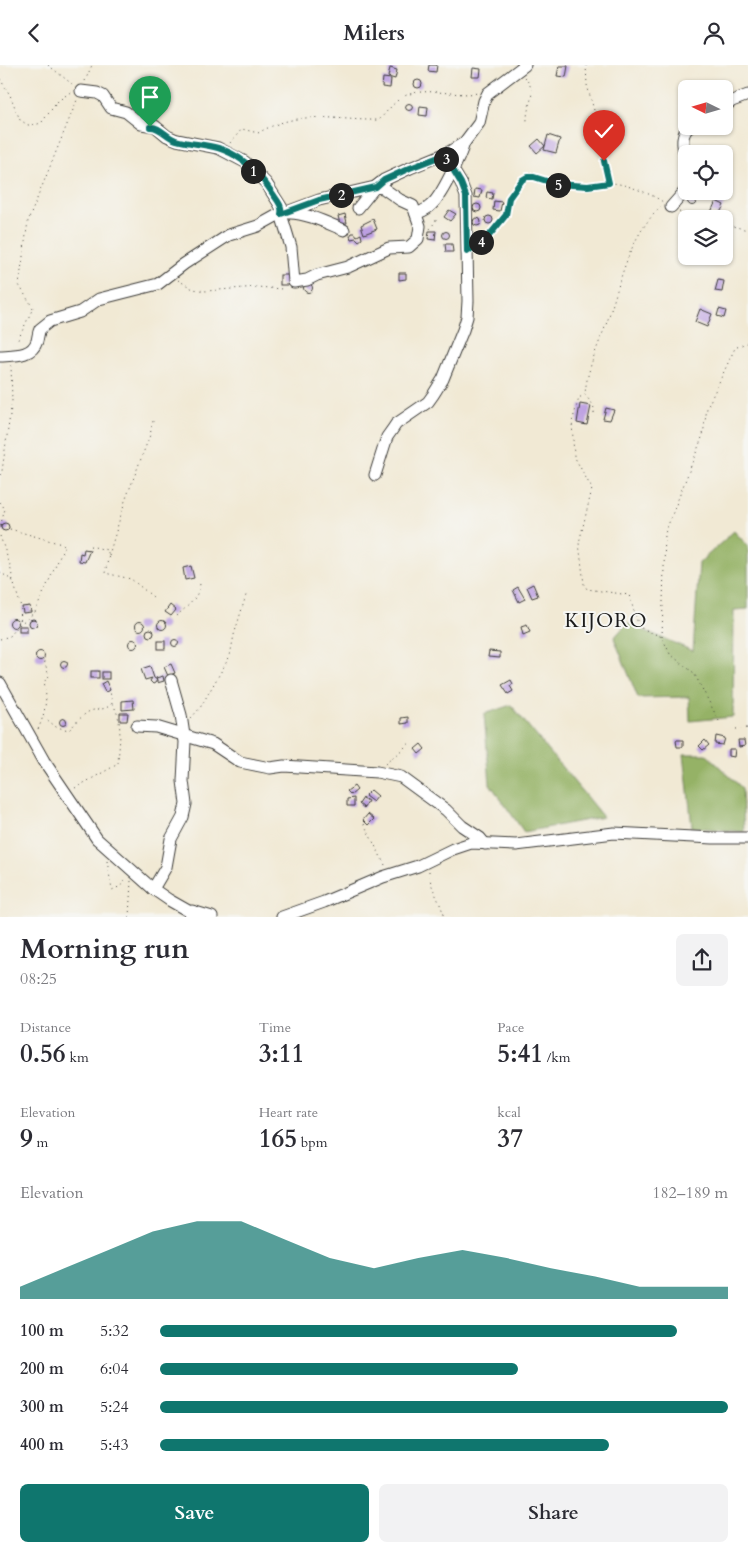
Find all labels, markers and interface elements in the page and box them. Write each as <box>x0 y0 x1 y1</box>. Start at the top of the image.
text: Milers <box>343 18 405 48</box>
icon: back <box>20 19 48 47</box>
icon: person <box>700 19 728 47</box>
pin <box>129 76 171 127</box>
north arrow <box>678 80 732 135</box>
map controls <box>678 80 733 265</box>
icon: arrive <box>136 83 164 111</box>
pin <box>583 110 625 161</box>
icon: check <box>590 117 618 145</box>
button: locate <box>678 145 733 200</box>
pin: 3 <box>434 147 458 171</box>
text: 3 <box>443 150 450 169</box>
pin: 1 <box>240 159 266 183</box>
text: 1 <box>250 162 257 181</box>
pin: 5 <box>546 173 570 197</box>
text: 5 <box>555 176 562 195</box>
pin: 2 <box>328 183 354 207</box>
text: 2 <box>338 186 345 205</box>
button: layers <box>678 210 733 265</box>
pin: 4 <box>468 229 494 255</box>
text: 4 <box>478 233 485 252</box>
district label: KIJORO <box>565 607 647 634</box>
text: Morning run <box>20 930 189 968</box>
button: share <box>676 934 728 986</box>
text: 08:25 <box>20 968 57 990</box>
text: Distance <box>20 1018 71 1037</box>
text: Time <box>259 1018 291 1037</box>
text: Pace <box>497 1018 524 1037</box>
text: 0.56 <box>20 1037 66 1071</box>
text: 3:11 <box>259 1037 304 1071</box>
text: 5:41 <box>497 1037 543 1071</box>
text: km <box>66 1048 89 1067</box>
text: /km <box>543 1048 571 1067</box>
text: Elevation <box>20 1103 76 1122</box>
text: Heart rate <box>259 1103 318 1122</box>
text: kcal <box>497 1103 521 1122</box>
text: 9 <box>20 1122 33 1156</box>
text: 165 <box>259 1122 297 1156</box>
text: 37 <box>497 1122 523 1156</box>
text: m <box>33 1133 48 1152</box>
text: bpm <box>297 1133 328 1152</box>
text: Elevation <box>20 1182 84 1204</box>
text: 182–189 m <box>652 1182 728 1204</box>
text: 100 m <box>20 1320 64 1342</box>
text: 5:32 <box>100 1320 129 1342</box>
text: 200 m <box>20 1358 64 1380</box>
text: 6:04 <box>100 1358 129 1380</box>
text: 300 m <box>20 1396 64 1418</box>
text: 5:24 <box>100 1396 129 1418</box>
text: 400 m <box>20 1434 64 1456</box>
text: 5:43 <box>100 1434 129 1456</box>
button: Save <box>20 1484 369 1542</box>
button: Share <box>379 1484 728 1542</box>

